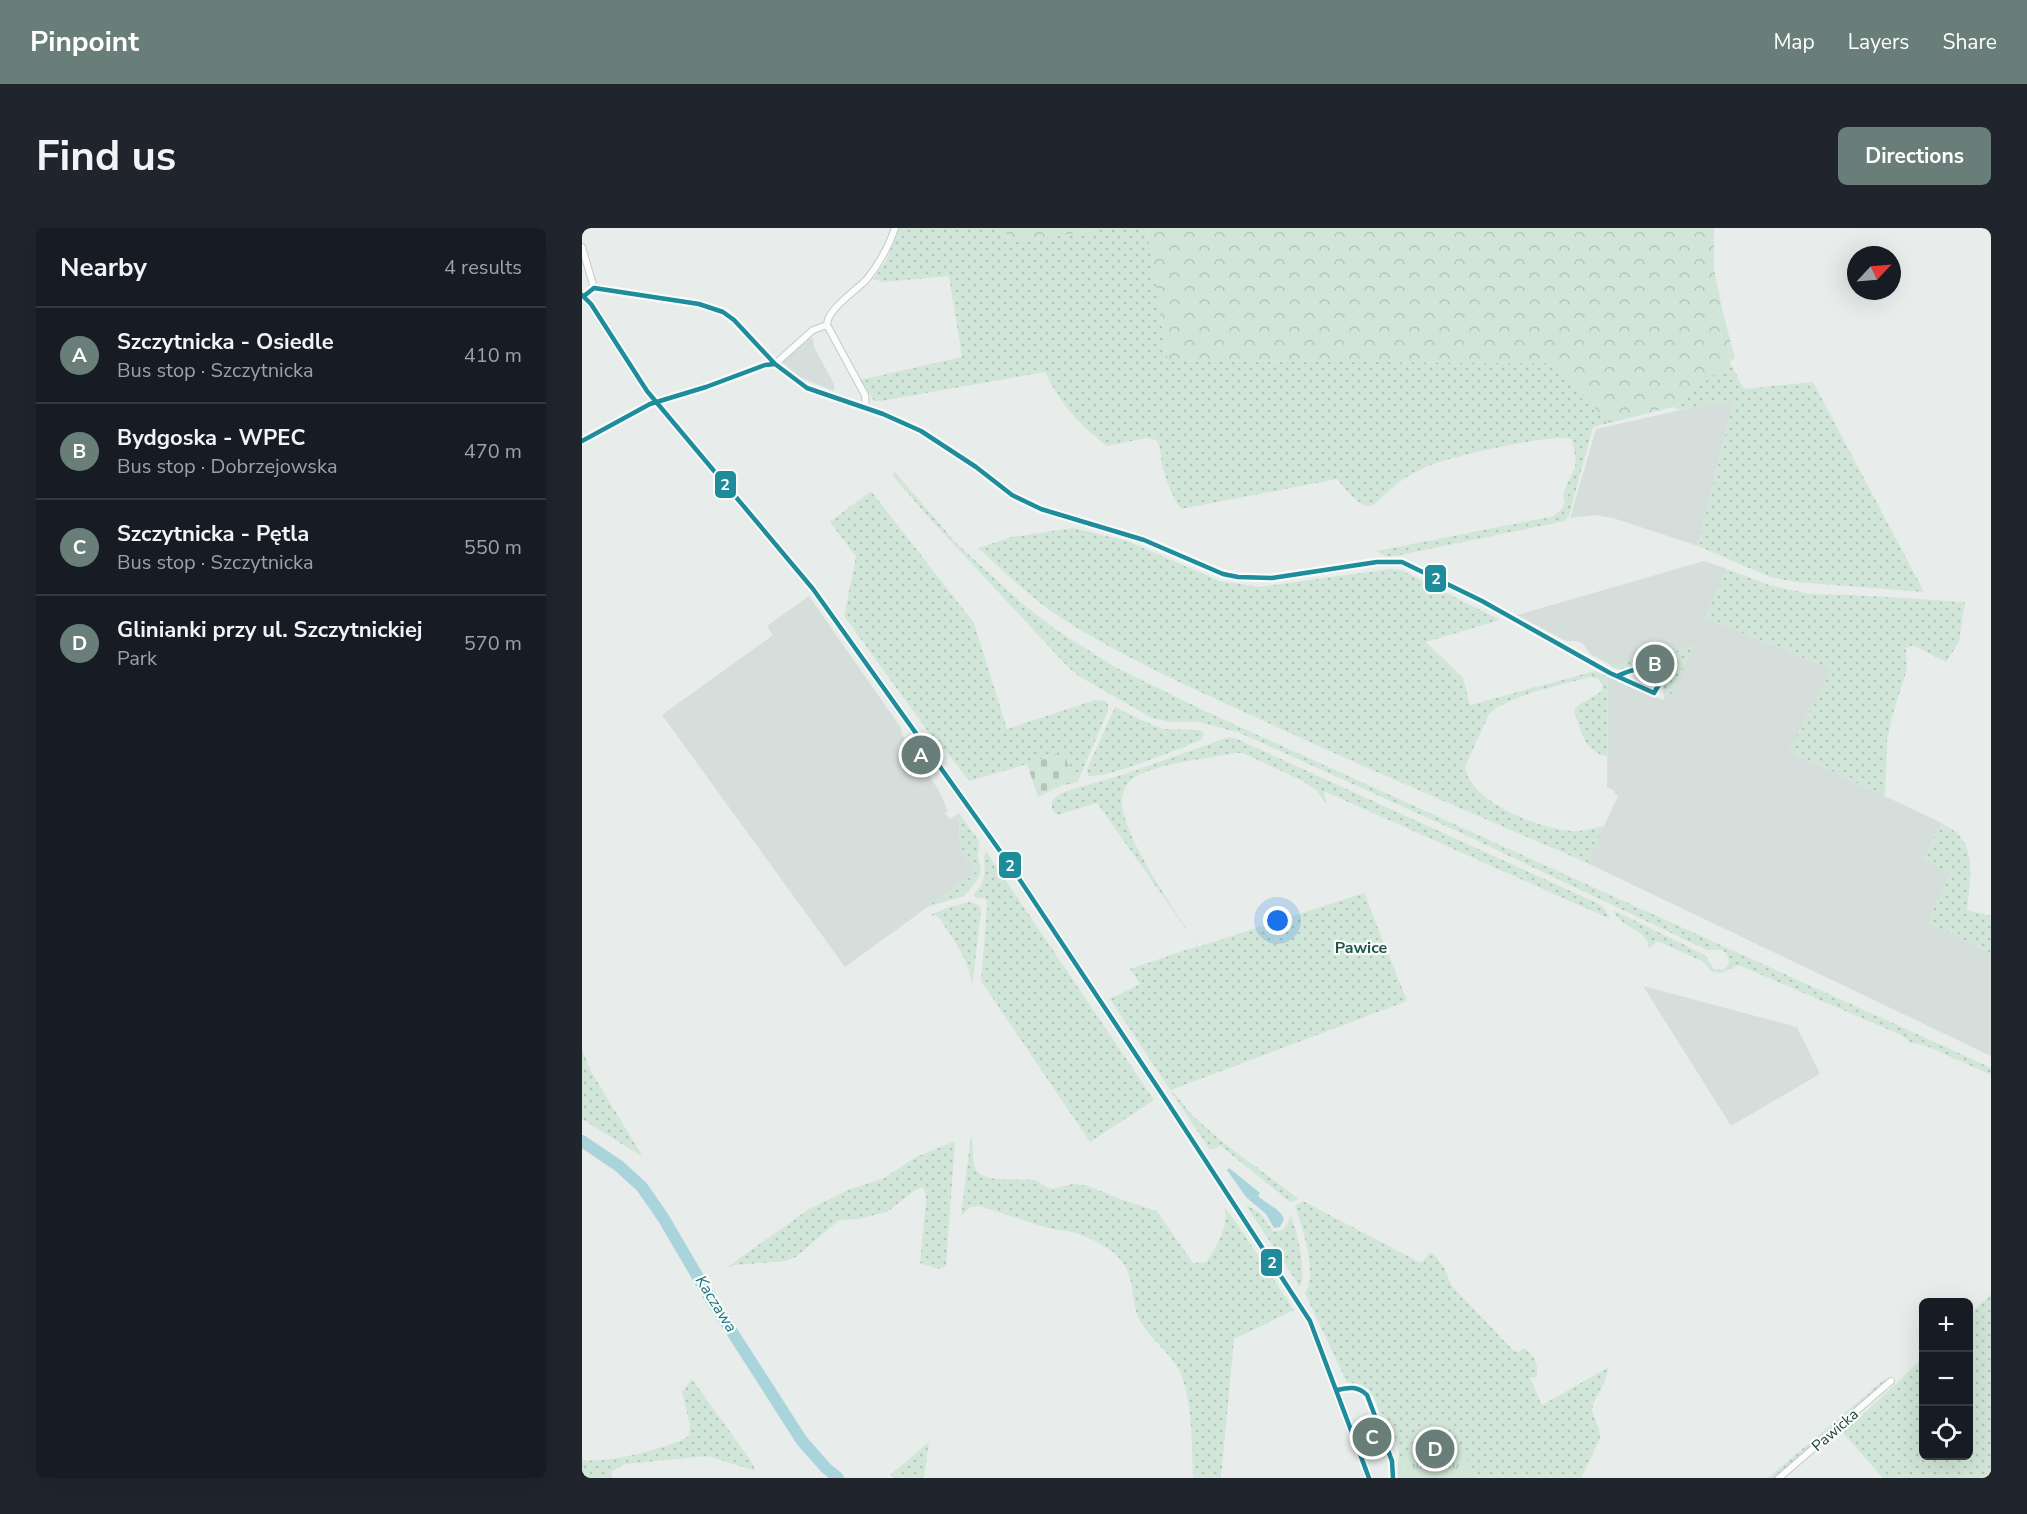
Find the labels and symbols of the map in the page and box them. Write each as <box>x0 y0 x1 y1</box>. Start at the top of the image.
north arrow <box>1847 246 1901 300</box>
line badge: 2 <box>714 470 737 499</box>
text: 2 <box>720 474 730 496</box>
line badge: 2 <box>1424 564 1447 593</box>
text: 2 <box>1431 568 1441 590</box>
pin: B <box>1636 642 1674 686</box>
pin: A <box>902 732 940 778</box>
line badge: 2 <box>998 851 1022 879</box>
text: 2 <box>1005 855 1015 877</box>
your location <box>1263 906 1292 935</box>
district label: Pawice <box>1335 937 1388 959</box>
line badge: 2 <box>1260 1248 1283 1277</box>
text: 2 <box>1267 1252 1277 1274</box>
water label: Kaczawa <box>690 1271 742 1337</box>
street label: Pawicka <box>1808 1404 1862 1456</box>
pin: C <box>1352 1414 1392 1460</box>
pin: D <box>1416 1426 1454 1472</box>

